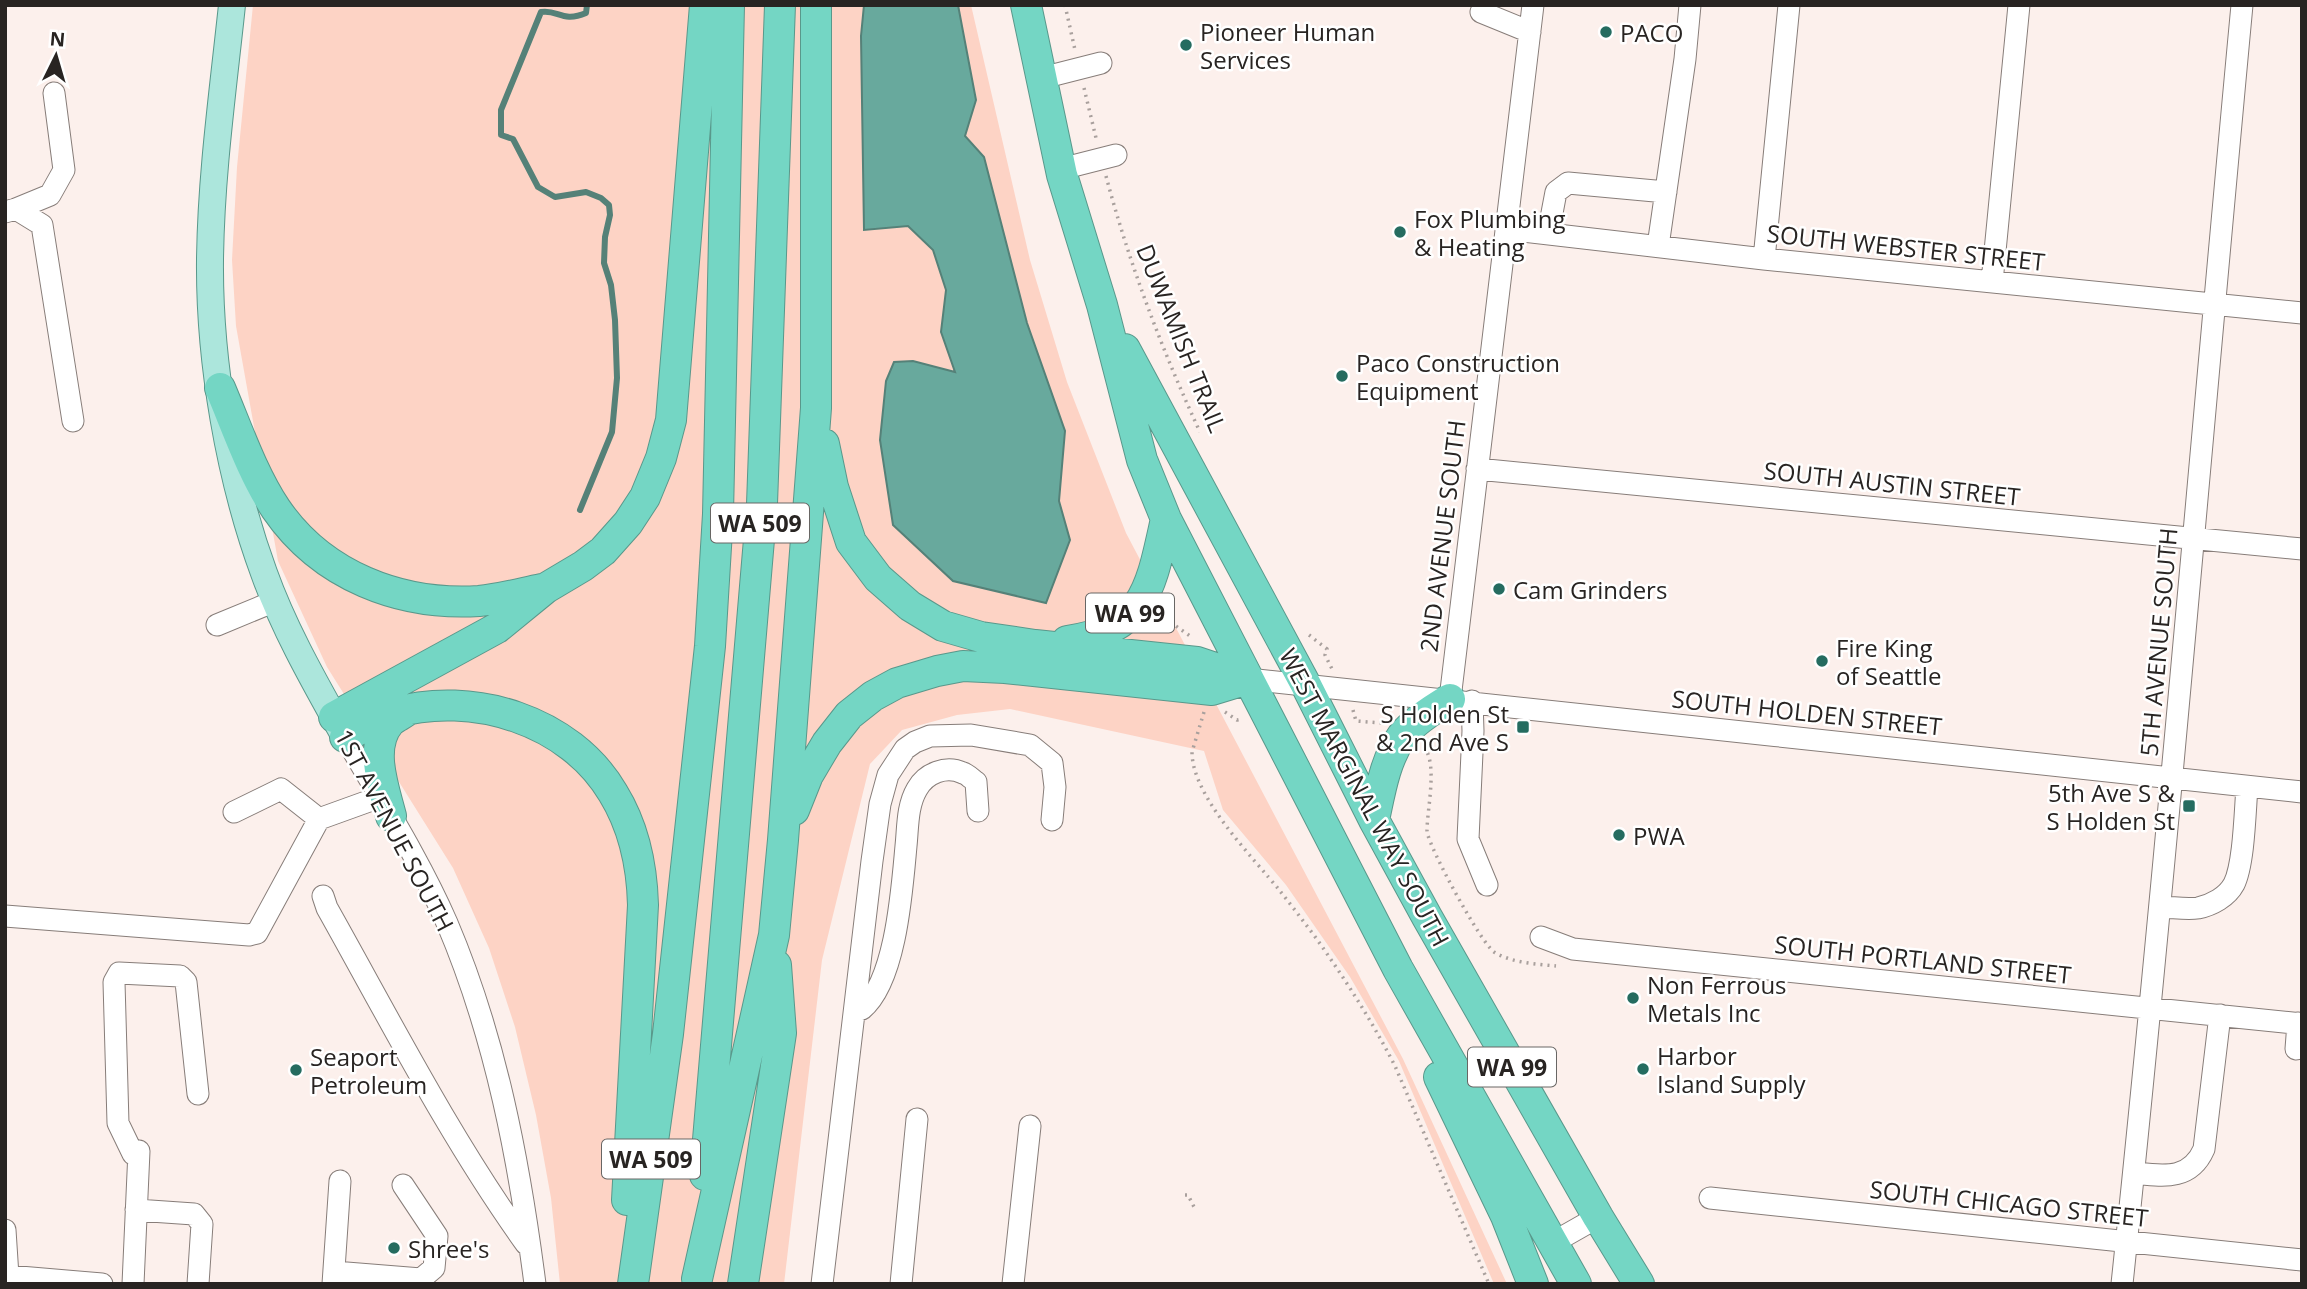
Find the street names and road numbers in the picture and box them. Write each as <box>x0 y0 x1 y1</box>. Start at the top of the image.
street label: SOUTH WEBSTER STREET <box>1765 216 2047 278</box>
street label: DUWAMISH TRAIL <box>1129 239 1235 437</box>
street label: 2ND AVENUE SOUTH <box>1411 418 1473 654</box>
street label: SOUTH AUSTIN STREET <box>1762 453 2022 513</box>
road number: WA 509 <box>711 503 809 542</box>
street label: 5TH AVENUE SOUTH <box>2132 526 2184 758</box>
road number: WA 99 <box>1086 594 1174 632</box>
street label: WEST MARGINAL WAY SOUTH <box>1272 642 1458 952</box>
street label: SOUTH HOLDEN STREET <box>1670 681 1944 743</box>
street label: 1ST AVENUE SOUTH <box>328 723 462 937</box>
street label: SOUTH PORTLAND STREET <box>1773 927 2073 991</box>
road number: WA 99 <box>1468 1048 1556 1086</box>
road number: WA 509 <box>602 1140 700 1178</box>
street label: SOUTH CHICAGO STREET <box>1868 1172 2150 1234</box>

